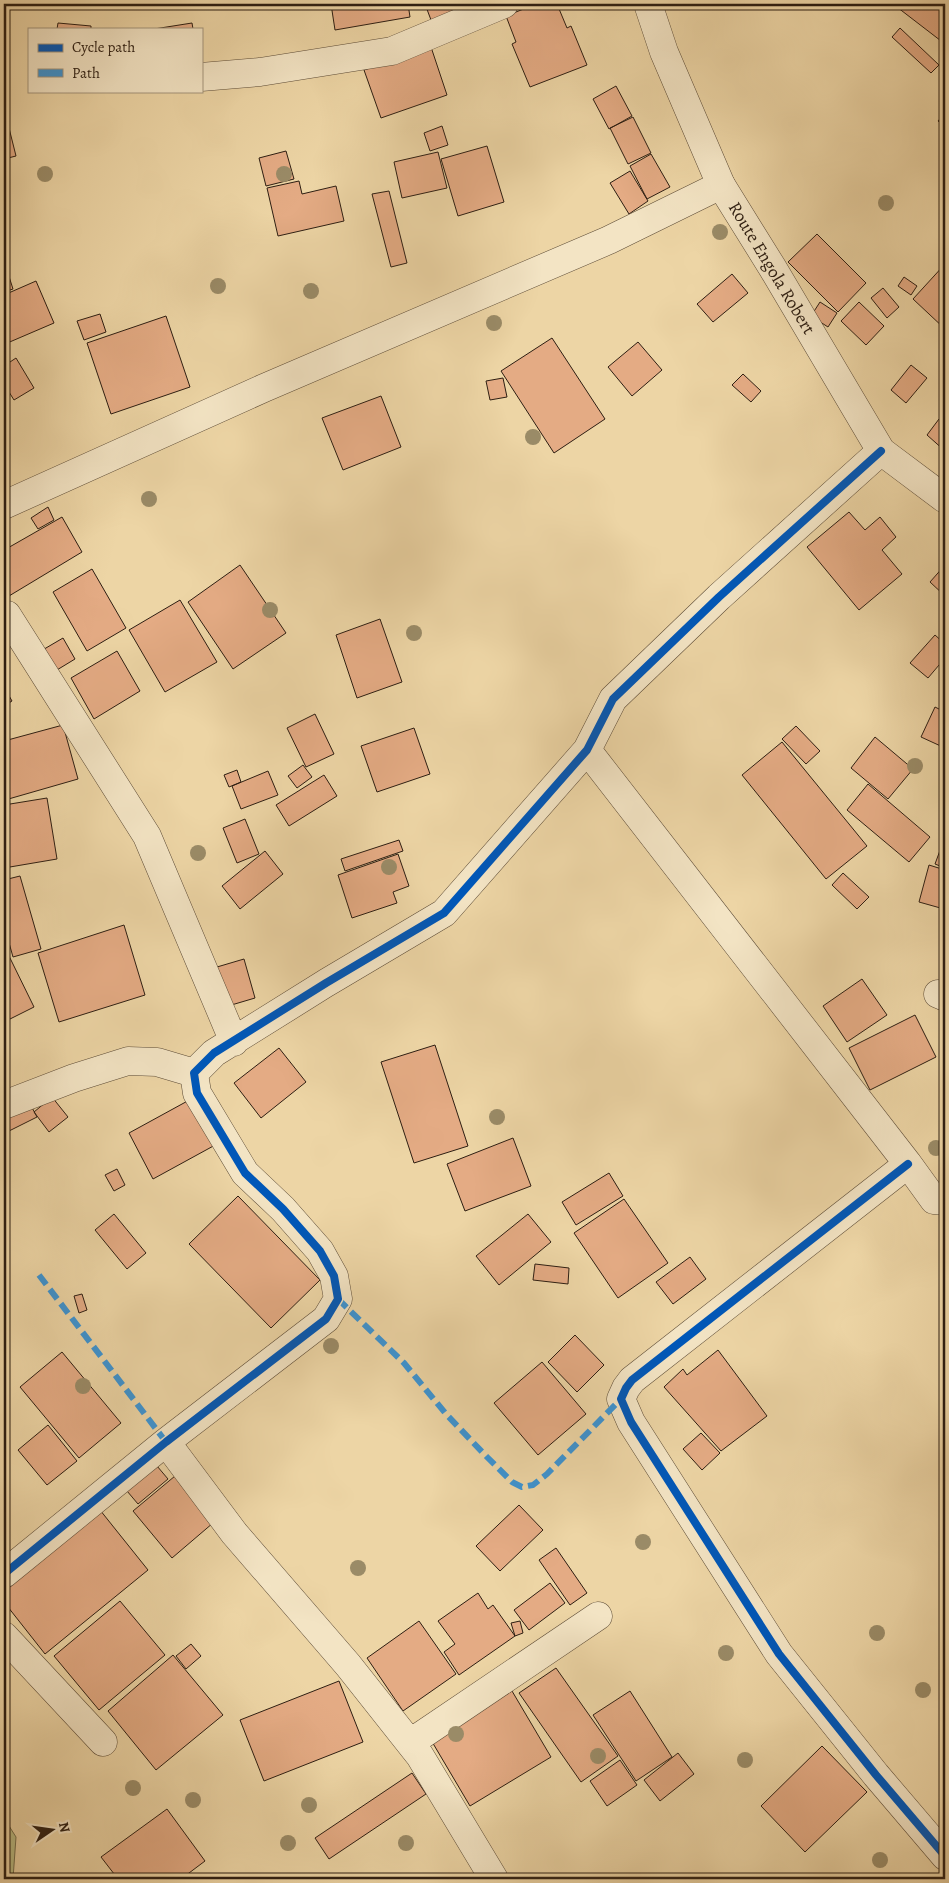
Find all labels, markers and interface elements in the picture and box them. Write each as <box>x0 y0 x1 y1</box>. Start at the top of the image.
legend <box>28 28 202 92</box>
text: Cycle path <box>72 37 135 57</box>
text: Path <box>72 63 100 83</box>
street label: Route Engola Robert <box>723 197 821 339</box>
north arrow <box>28 1806 78 1856</box>
text: N <box>54 1820 75 1834</box>

